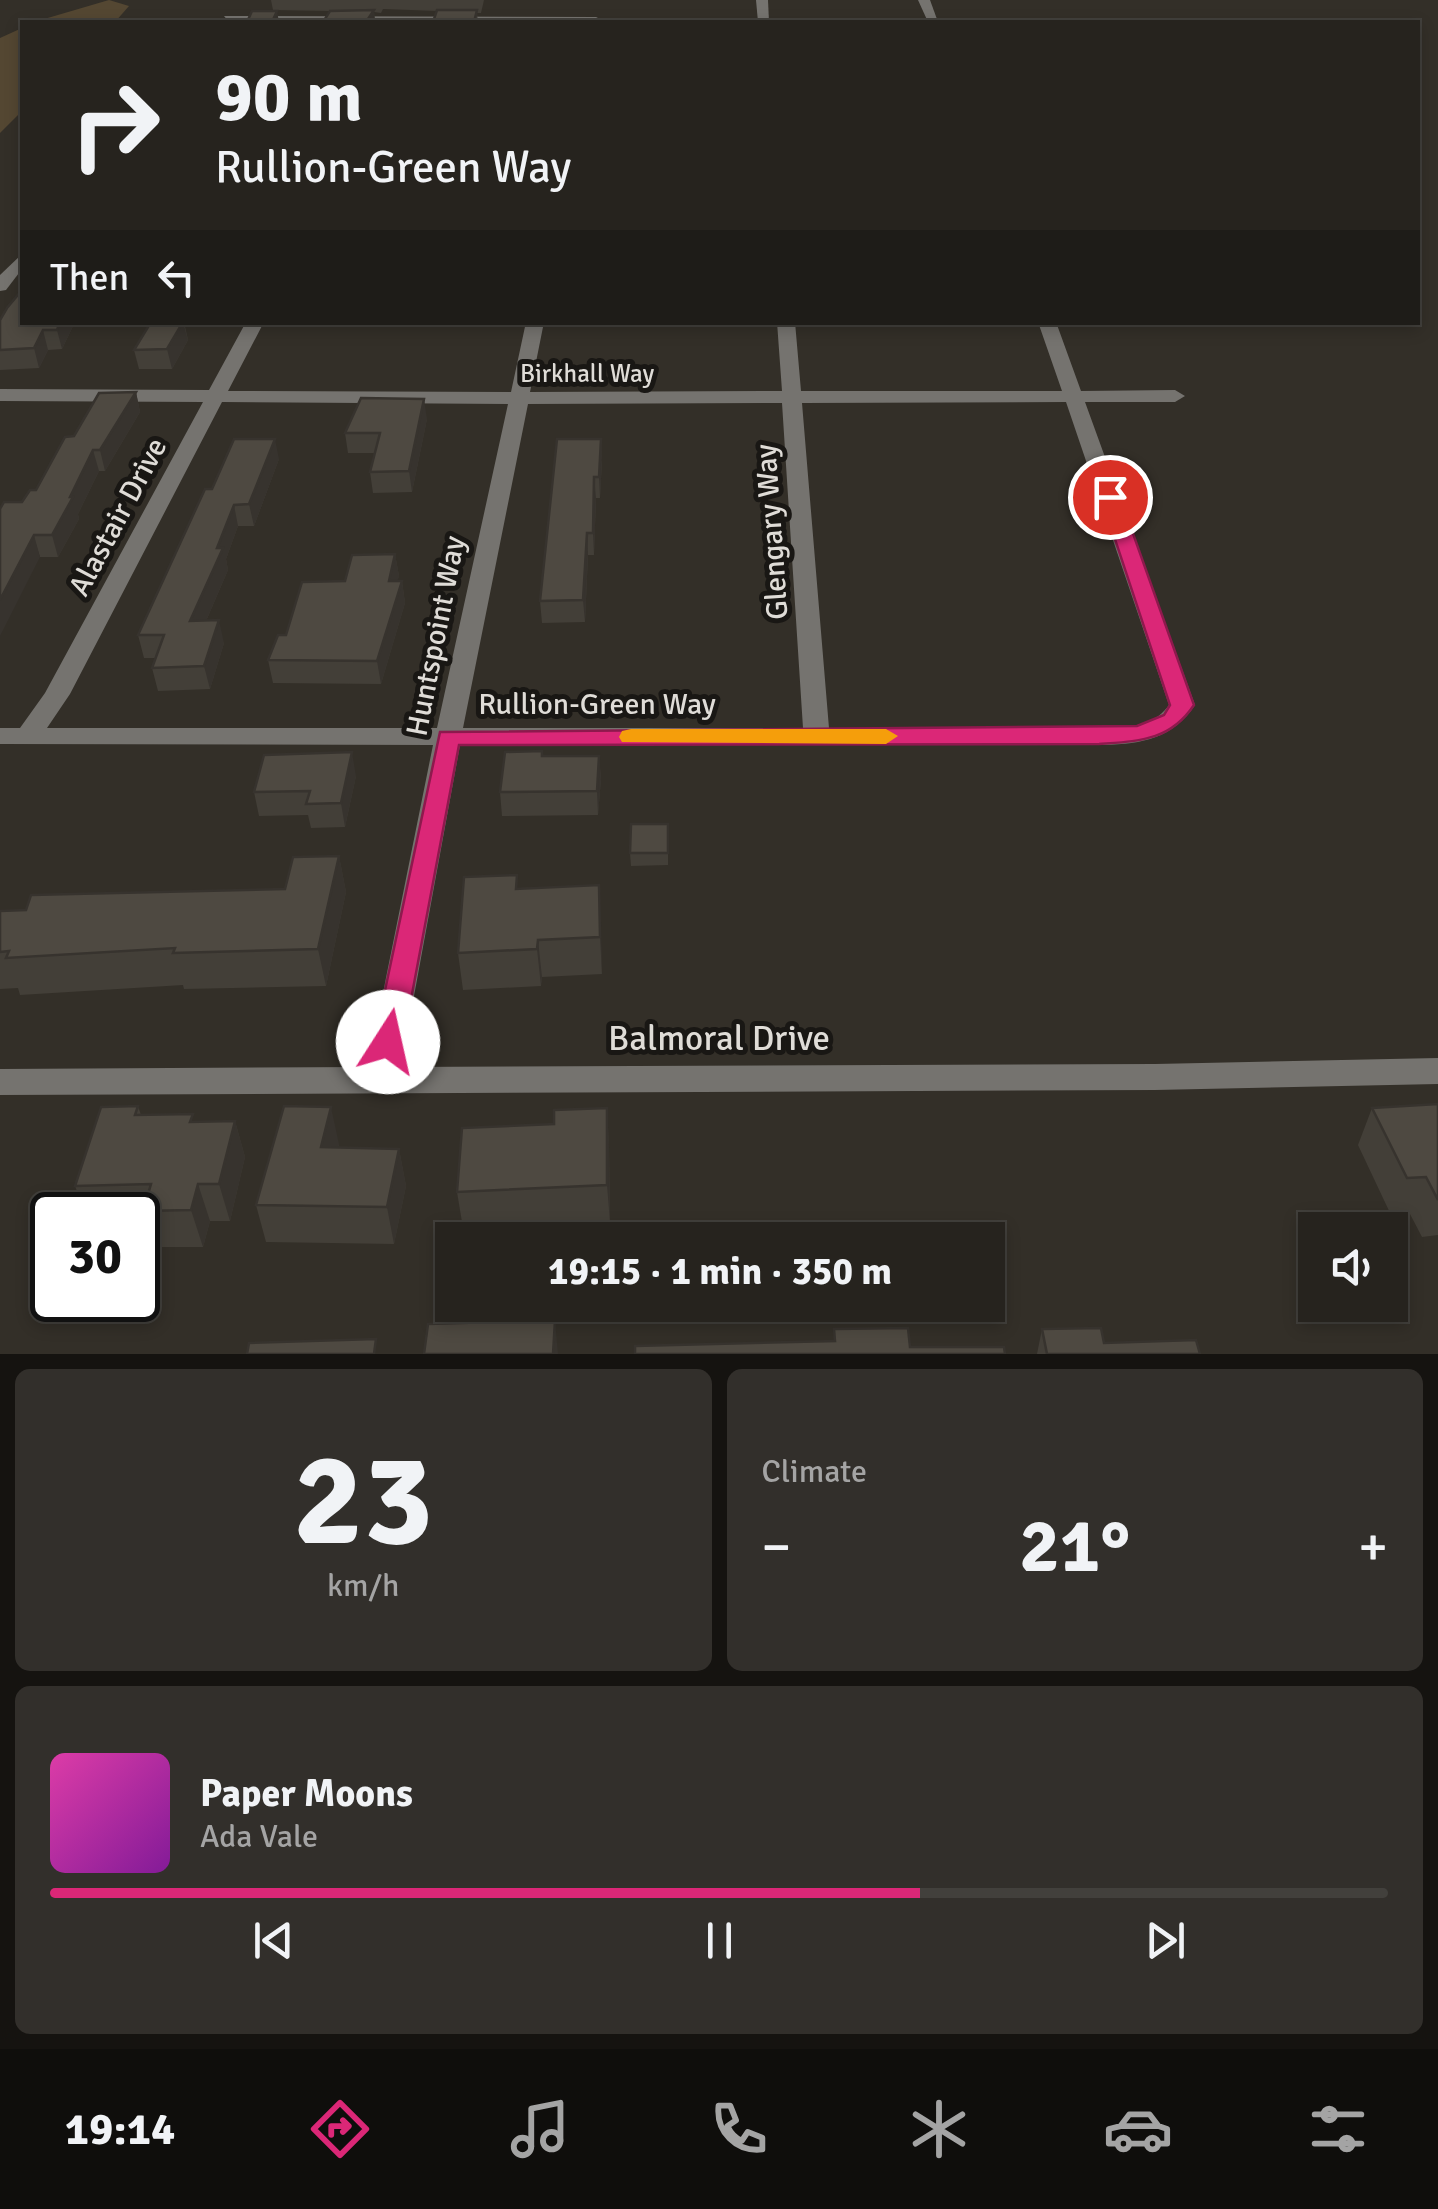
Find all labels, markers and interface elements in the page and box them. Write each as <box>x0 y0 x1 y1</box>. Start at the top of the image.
text: 90 m <box>215 54 363 140</box>
icon: right <box>50 60 180 190</box>
text: Rullion-Green Way <box>215 140 571 195</box>
icon: left <box>149 250 204 305</box>
text: Then <box>50 254 129 301</box>
street label: Birkhall Way <box>520 358 654 389</box>
street label: Alastair Drive <box>61 432 175 602</box>
street label: Glengary Way <box>747 443 797 621</box>
pin <box>1068 455 1153 540</box>
icon: arrive <box>1083 470 1138 525</box>
street label: Huntspoint Way <box>398 533 474 739</box>
street label: Rullion-Green Way <box>478 686 716 723</box>
position arrow <box>336 990 440 1094</box>
street label: Balmoral Drive <box>608 1017 830 1060</box>
speed limit sign: 30 <box>30 1192 160 1322</box>
map controls <box>1298 1212 1408 1322</box>
button: sound <box>1298 1212 1408 1322</box>
text: 19:15 · 1 min · 350 m <box>548 1248 892 1295</box>
text: 23 <box>293 1421 433 1581</box>
text: Climate <box>762 1452 867 1491</box>
text: 21° <box>1019 1500 1130 1593</box>
text: − <box>762 1513 791 1581</box>
text: + <box>1358 1513 1388 1581</box>
text: km/h <box>327 1566 399 1605</box>
text: Paper Moons <box>200 1770 413 1817</box>
text: Ada Vale <box>200 1817 318 1856</box>
icon: previous <box>246 1913 301 1968</box>
icon: pause <box>692 1913 747 1968</box>
icon: next <box>1138 1913 1193 1968</box>
icon: directions <box>305 2094 375 2164</box>
icon: music <box>505 2094 575 2164</box>
icon: phone <box>704 2094 774 2164</box>
icon: climate <box>904 2094 974 2164</box>
icon: car <box>1103 2094 1173 2164</box>
icon: filters <box>1303 2094 1373 2164</box>
text: 19:14 <box>65 2102 175 2157</box>

